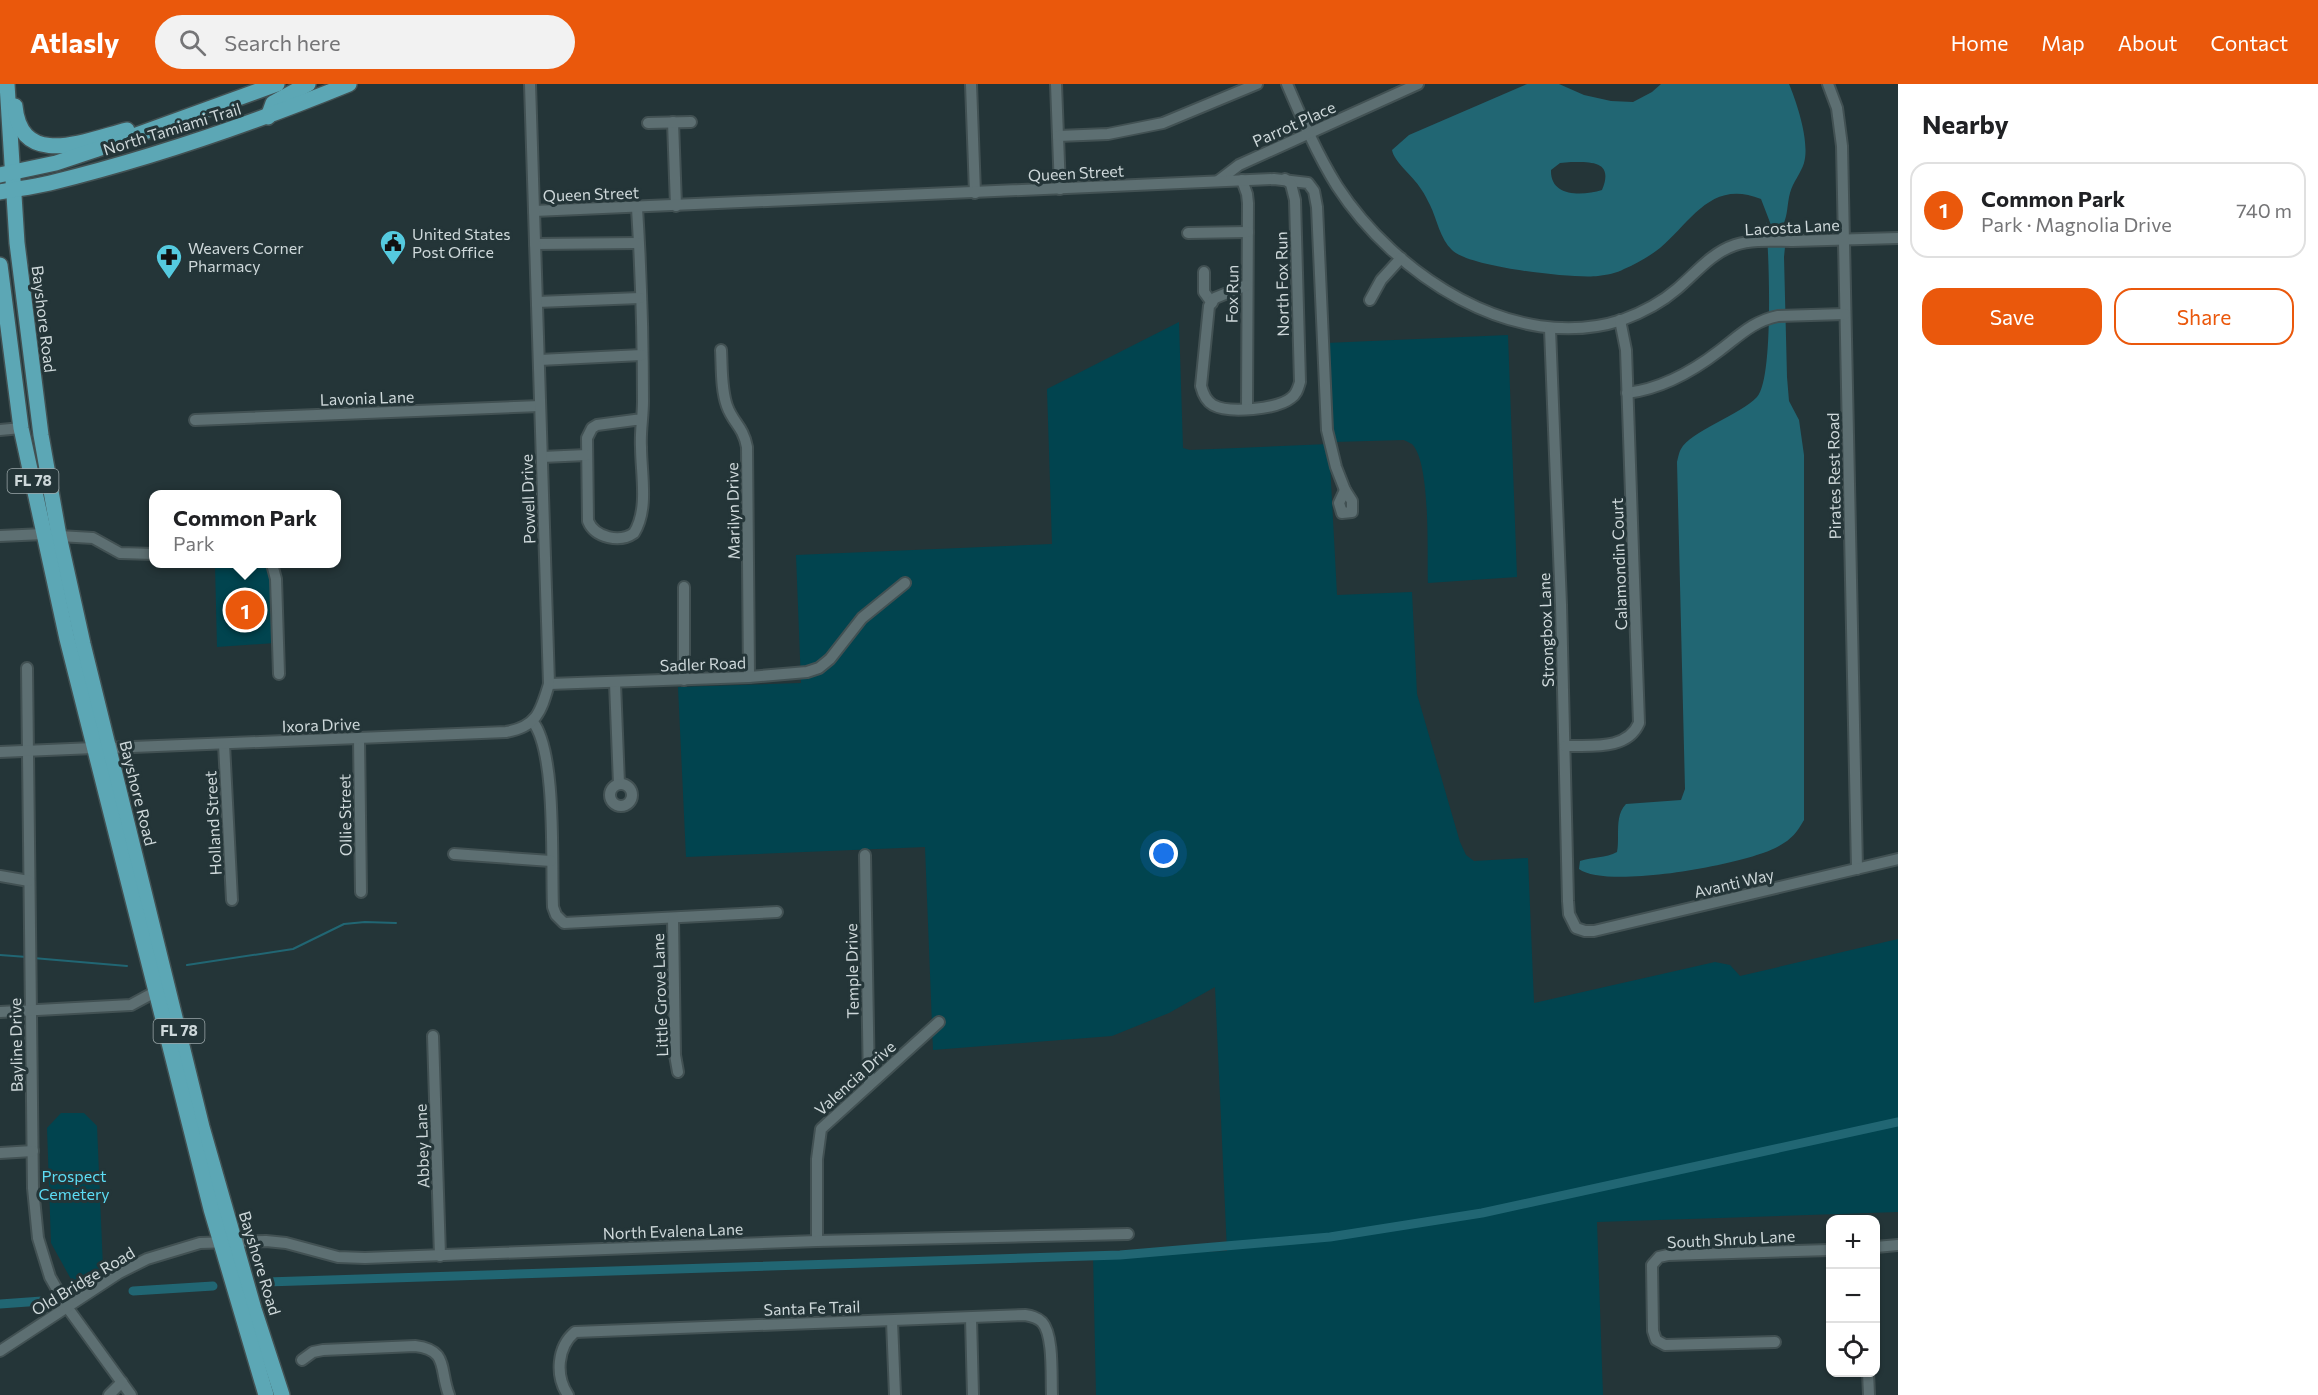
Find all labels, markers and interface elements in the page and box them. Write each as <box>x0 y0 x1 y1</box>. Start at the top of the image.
search box <box>155 15 575 69</box>
text: Atlasly <box>30 25 119 59</box>
icon: search <box>176 26 209 59</box>
text: Search here <box>224 29 341 56</box>
text: Home <box>1951 30 2008 55</box>
text: Map <box>2041 30 2085 55</box>
text: About <box>2118 30 2177 55</box>
text: Contact <box>2210 30 2288 55</box>
street label: Parrot Place <box>1249 97 1338 150</box>
street label: North Tamiami Trail <box>101 98 243 159</box>
text: Nearby <box>1922 108 2009 139</box>
street label: Queen Street <box>1027 160 1125 185</box>
street label: Queen Street <box>543 182 640 205</box>
text: Common Park <box>1981 185 2125 212</box>
text: 1 <box>1939 198 1948 222</box>
text: 740 m <box>2236 198 2292 222</box>
text: Park · Magnolia Drive <box>1981 212 2172 236</box>
street label: Lacosta Lane <box>1744 215 1840 238</box>
place label: United States Post Office <box>412 224 510 261</box>
public building icon: United States Post Office <box>378 228 408 266</box>
street label: North Fox Run <box>1271 231 1292 337</box>
place label: Weavers Corner Pharmacy <box>188 238 304 275</box>
pharmacy icon: Weavers Corner Pharmacy <box>154 242 184 280</box>
street label: Bayshore Road <box>29 264 60 374</box>
street label: Fox Run <box>1221 265 1242 323</box>
button: Save <box>1922 288 2102 345</box>
button: Share <box>2114 288 2294 345</box>
street label: Lavonia Lane <box>319 386 415 409</box>
street label: Pirates Rest Road <box>1823 412 1844 540</box>
street label: Powell Drive <box>516 454 539 544</box>
street label: Marilyn Drive <box>722 462 743 560</box>
road number: FL 78 <box>8 469 58 493</box>
popup <box>149 490 341 568</box>
street label: Calamondin Court <box>1607 497 1630 631</box>
text: Common Park <box>173 504 317 531</box>
text: Park <box>173 531 215 555</box>
street label: Strongbox Lane <box>1534 572 1557 688</box>
pin: 1 <box>226 588 264 632</box>
street label: Sadler Road <box>660 652 746 675</box>
street label: Ixora Drive <box>281 714 361 735</box>
street label: Bayshore Road <box>116 738 161 847</box>
street label: Holland Street <box>200 770 225 876</box>
street label: Ollie Street <box>334 773 355 856</box>
your location <box>1149 839 1178 868</box>
street label: Avanti Way <box>1692 864 1776 901</box>
street label: Temple Drive <box>841 923 862 1019</box>
street label: Little Grove Lane <box>648 933 671 1057</box>
street label: Bayline Drive <box>5 998 26 1092</box>
road number: FL 78 <box>154 1019 204 1043</box>
street label: Valencia Drive <box>810 1036 899 1119</box>
street label: Abbey Lane <box>411 1103 432 1189</box>
park label: Prospect Cemetery <box>38 1166 110 1203</box>
street label: Bayshore Road <box>236 1209 285 1317</box>
map controls <box>1826 1215 1880 1377</box>
button: + <box>1826 1215 1880 1269</box>
street label: North Evalena Lane <box>602 1219 744 1242</box>
street label: South Shrub Lane <box>1666 1226 1795 1251</box>
street label: Old Bridge Road <box>28 1242 138 1319</box>
button: − <box>1826 1269 1880 1323</box>
street label: Santa Fe Trail <box>763 1296 861 1319</box>
button: locate <box>1826 1323 1880 1377</box>

